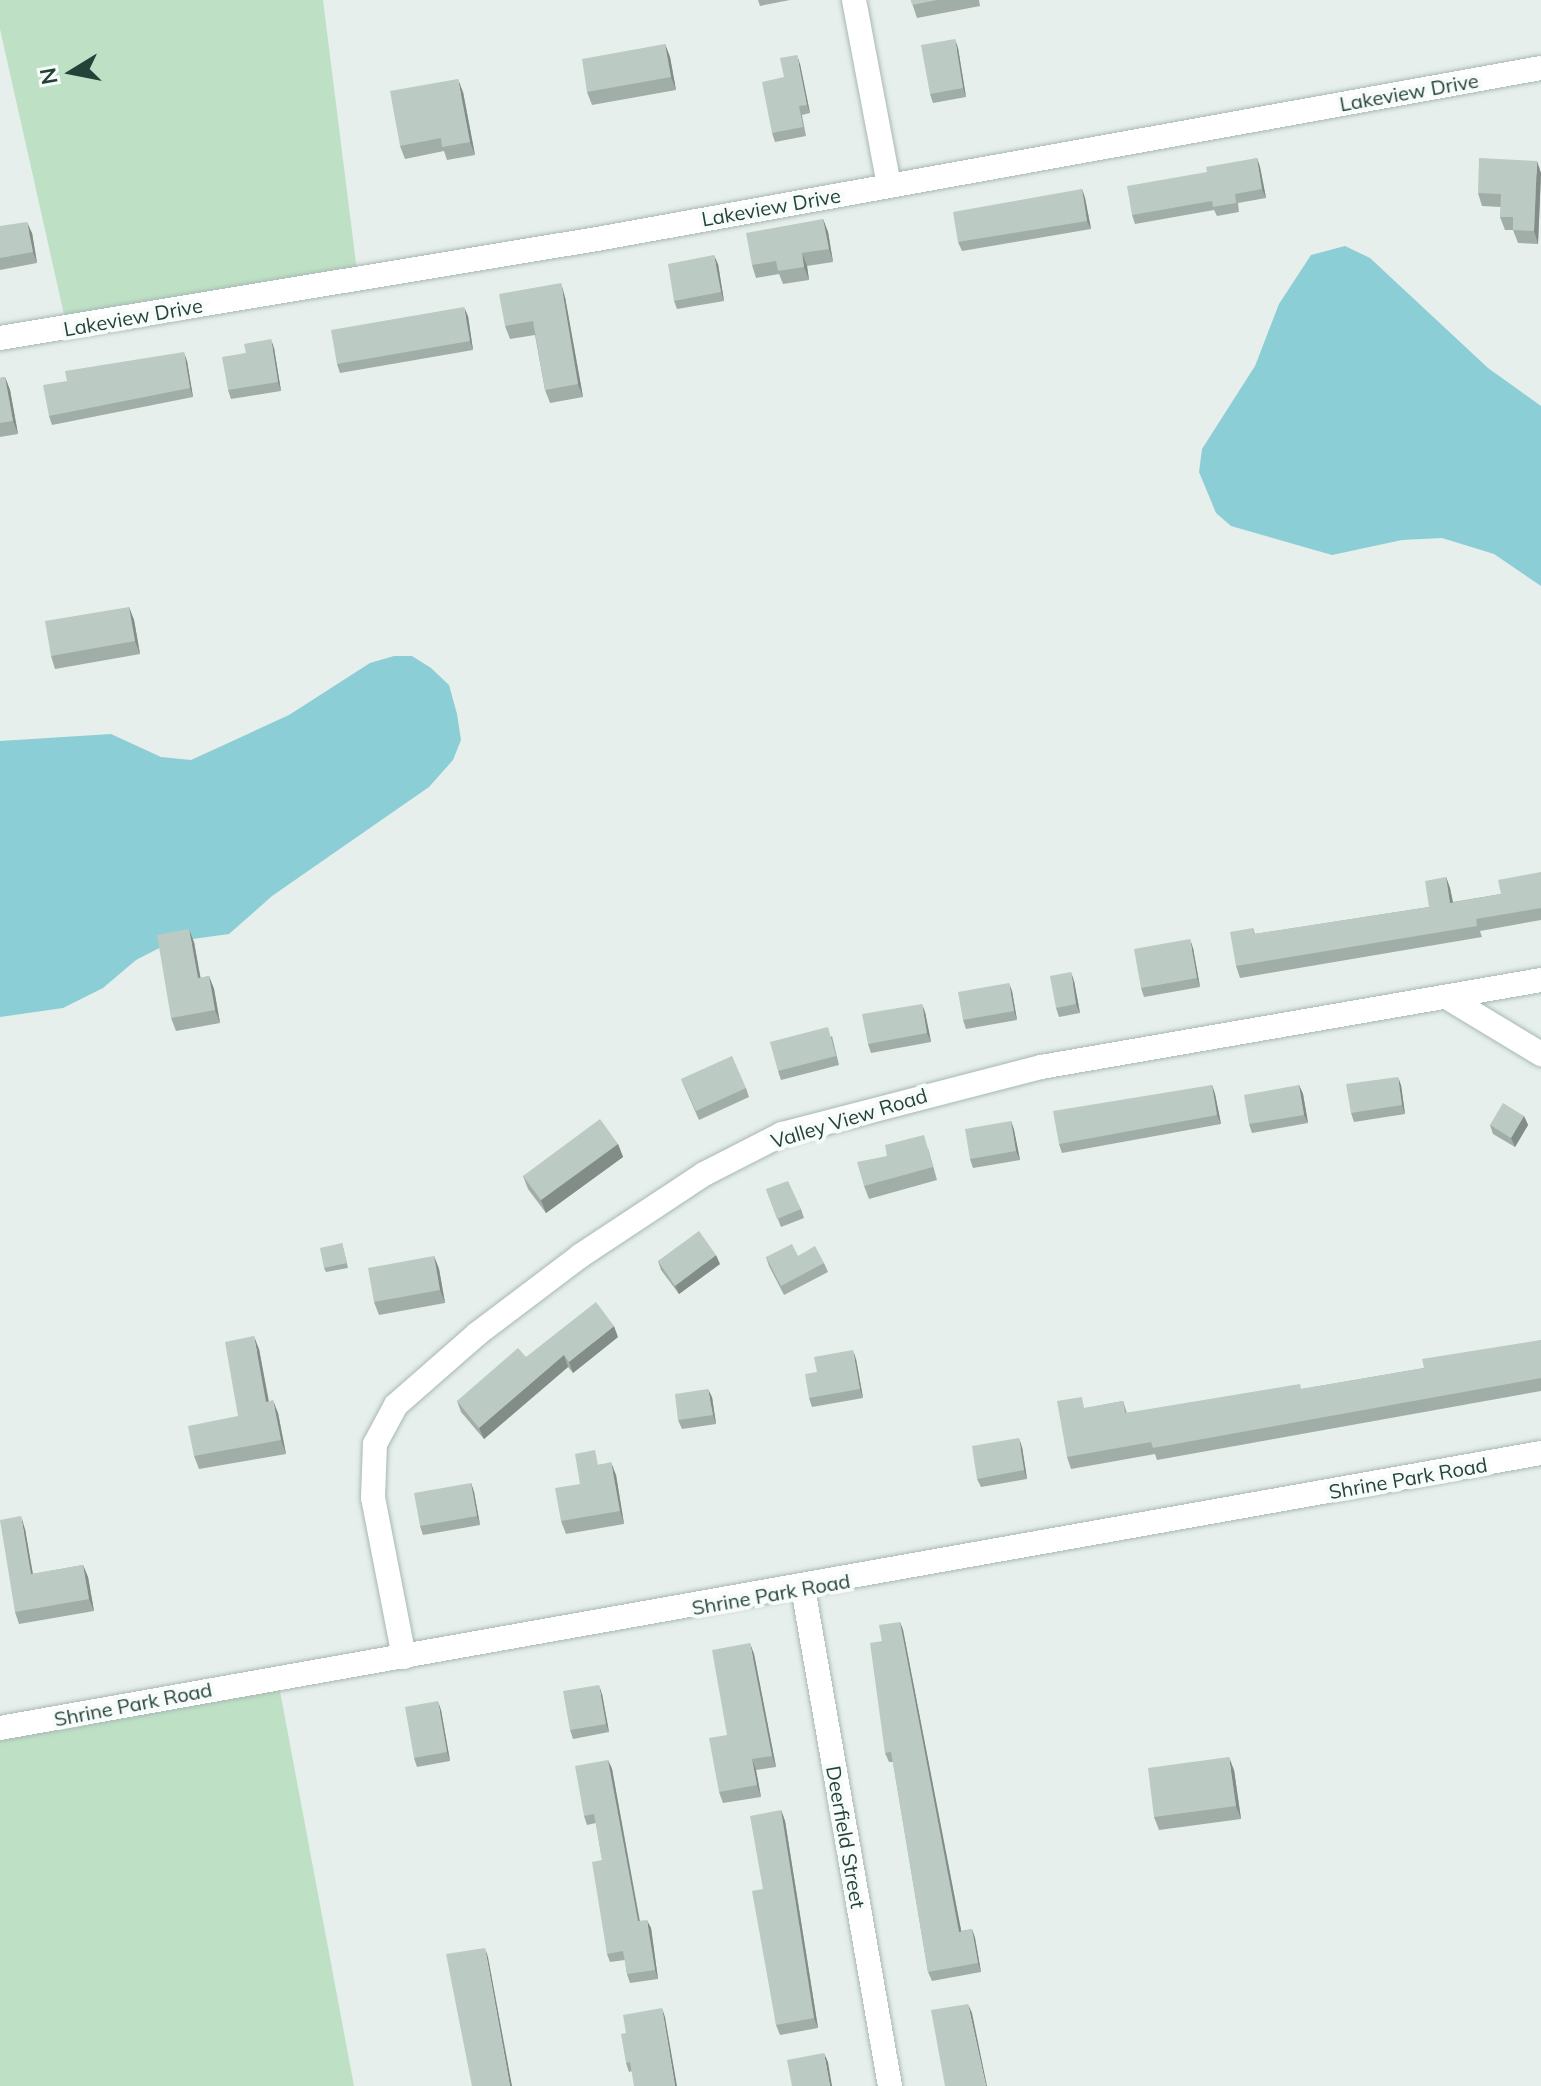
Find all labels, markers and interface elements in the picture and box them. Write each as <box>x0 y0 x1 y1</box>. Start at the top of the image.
north arrow <box>32 32 112 112</box>
text: N <box>33 66 64 87</box>
street label: Lakeview Drive <box>1338 68 1480 116</box>
street label: Lakeview Drive <box>700 183 842 231</box>
street label: Lakeview Drive <box>62 293 204 341</box>
street label: Valley View Road <box>768 1083 930 1153</box>
street label: Shrine Park Road <box>1327 1452 1489 1504</box>
street label: Shrine Park Road <box>690 1568 852 1620</box>
street label: Shrine Park Road <box>52 1677 214 1731</box>
street label: Deerfield Street <box>822 1764 870 1910</box>

